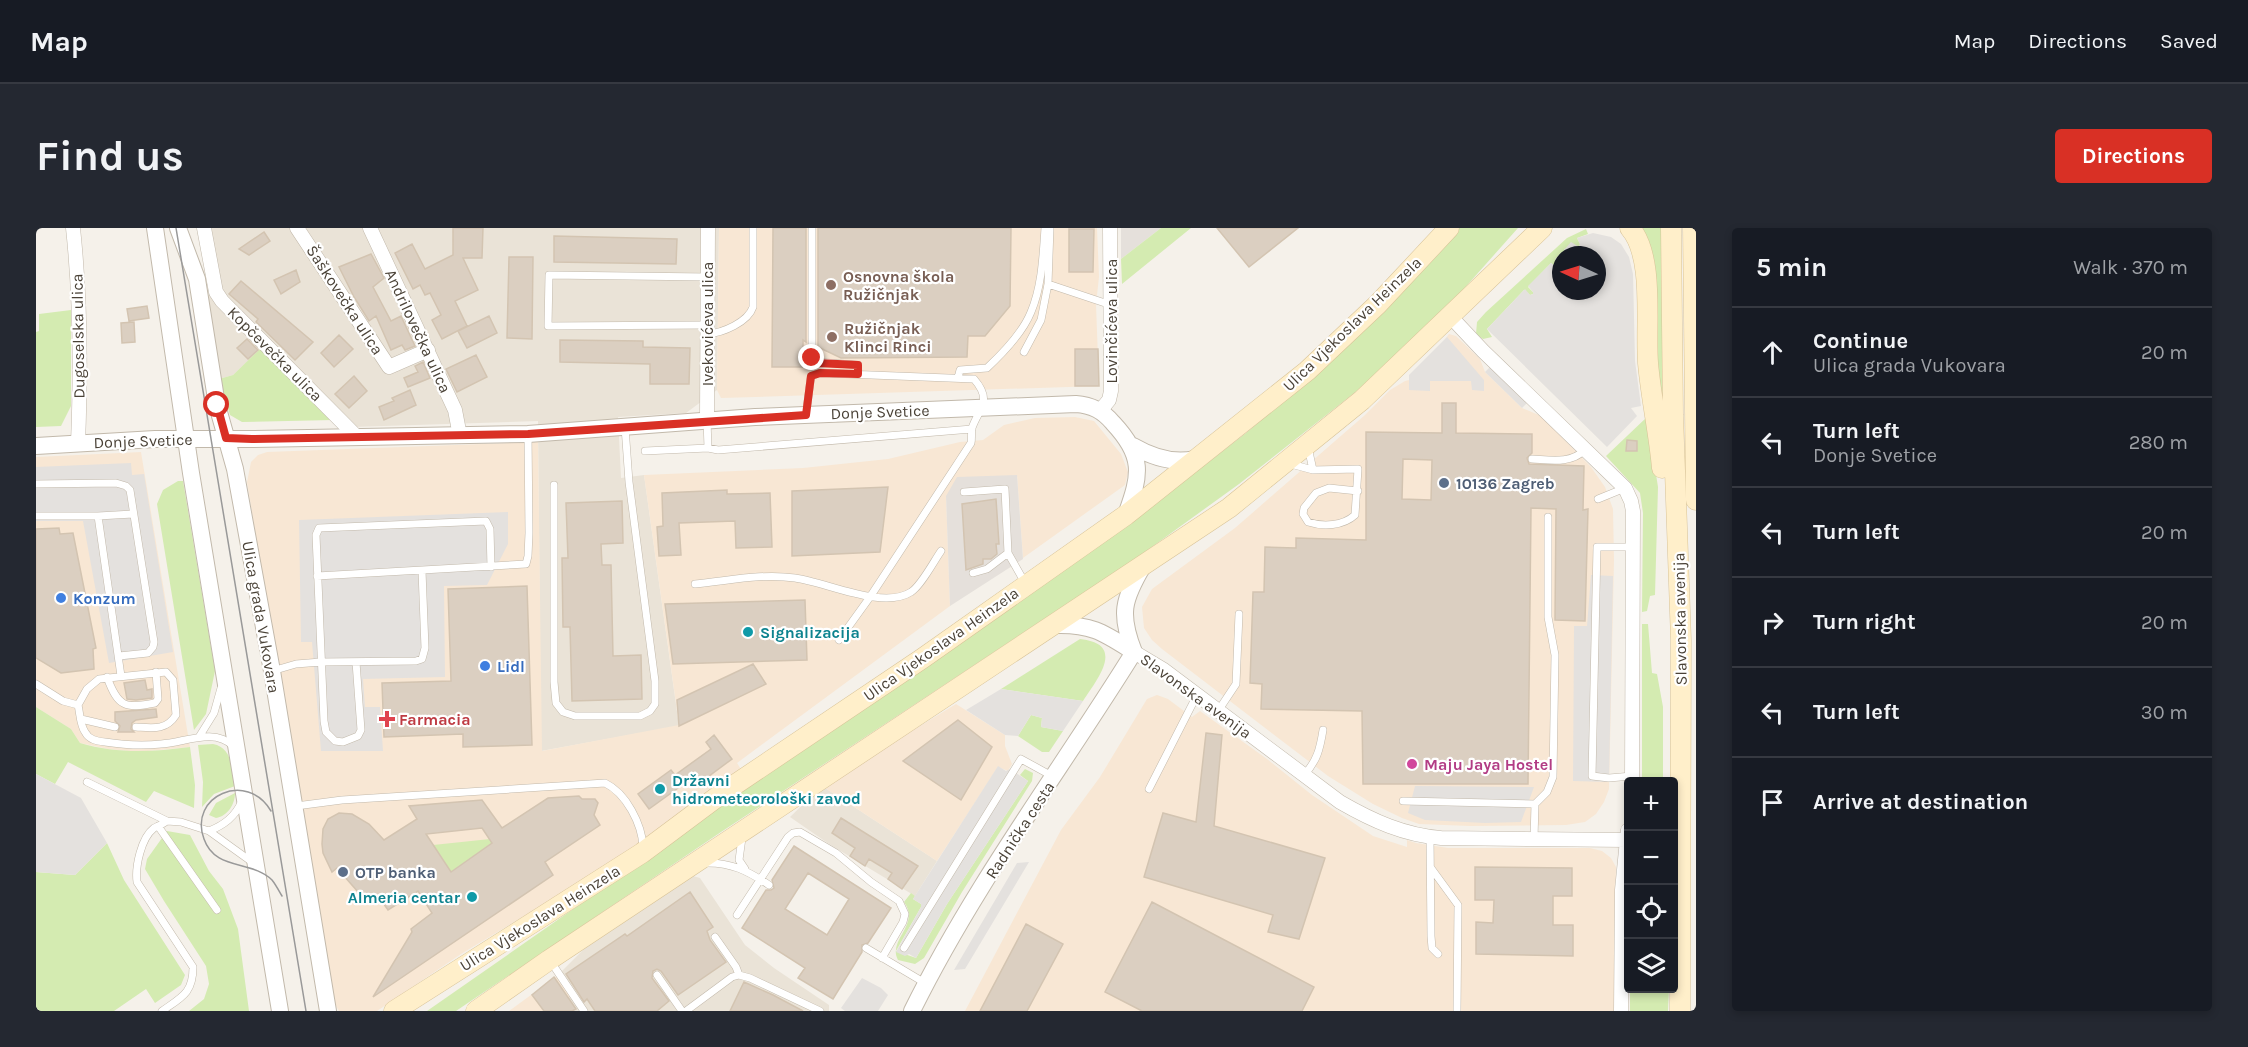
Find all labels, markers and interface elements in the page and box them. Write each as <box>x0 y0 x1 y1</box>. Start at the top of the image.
text: Map <box>30 25 88 58</box>
text: Map <box>1954 29 1995 53</box>
text: Directions <box>2028 29 2127 53</box>
text: Saved <box>2160 29 2218 53</box>
button: Directions <box>2055 129 2212 183</box>
text: Find us <box>36 131 184 181</box>
street label: Šaškovečka ulica <box>303 242 387 358</box>
north arrow <box>1552 246 1606 300</box>
text: 5 min <box>1756 252 1827 283</box>
street label: Ulica Vjekoslava Heinzela <box>1279 253 1425 395</box>
text: Walk · 370 m <box>2073 256 2188 279</box>
street label: Lovinčićeva ulica <box>1102 259 1121 383</box>
street label: Ivekovićeva ulica <box>698 262 717 386</box>
street label: Andrilovečka ulica <box>381 266 455 396</box>
place label: Osnovna škola Ružičnjak <box>843 267 954 304</box>
street label: Dugoselska ulica <box>67 273 89 399</box>
marker: Osnovna škola Ružičnjak <box>824 278 838 292</box>
street label: Kopčevečka ulica <box>224 303 326 405</box>
place label: Ružičnjak Klinci Rinci <box>844 319 932 356</box>
text: Continue <box>1813 328 1908 354</box>
marker: Ružičnjak Klinci Rinci <box>825 330 839 344</box>
icon: ahead <box>1756 336 1789 369</box>
text: 20 m <box>2141 341 2188 364</box>
route end <box>798 344 824 370</box>
text: Ulica grada Vukovara <box>1813 354 2006 377</box>
route start <box>203 391 229 417</box>
street label: Donje Svetice <box>830 401 930 423</box>
text: Turn left <box>1813 418 1900 444</box>
icon: left <box>1756 426 1789 459</box>
street label: Donje Svetice <box>93 430 193 452</box>
text: 280 m <box>2129 431 2188 454</box>
text: Donje Svetice <box>1813 444 1937 467</box>
place label: 10136 Zagreb <box>1456 474 1555 493</box>
marker: 10136 Zagreb <box>1437 476 1451 490</box>
icon: left <box>1756 516 1789 549</box>
text: Turn left <box>1813 519 1900 545</box>
text: 20 m <box>2141 521 2188 544</box>
street label: Ulica grada Vukovara <box>238 539 284 695</box>
street label: Slavonska avenija <box>1669 552 1691 686</box>
street label: Ulica Vjekoslava Heinzela <box>860 583 1022 705</box>
place label: Konzum <box>73 589 136 608</box>
marker: Konzum <box>54 591 68 605</box>
icon: right <box>1756 606 1789 639</box>
text: Turn right <box>1813 609 1916 635</box>
text: 20 m <box>2141 611 2188 634</box>
place label: Signalizacija <box>760 623 860 642</box>
marker: Signalizacija <box>741 625 755 639</box>
street label: Slavonska avenija <box>1137 649 1255 743</box>
place label: Lidl <box>497 657 525 676</box>
marker: Lidl <box>478 659 492 673</box>
icon: left <box>1756 696 1789 729</box>
text: Turn left <box>1813 699 1900 725</box>
text: 30 m <box>2141 701 2188 724</box>
place label: Farmacia <box>399 710 471 729</box>
marker: Farmacia <box>380 712 394 726</box>
place label: Maju Jaya Hostel <box>1424 755 1553 774</box>
marker: Maju Jaya Hostel <box>1405 757 1419 771</box>
place label: Državni hidrometeorološki zavod <box>672 771 861 808</box>
map controls <box>1624 777 1678 993</box>
button: + <box>1624 777 1678 831</box>
street label: Radnička cesta <box>982 778 1058 882</box>
marker: Državni hidrometeorološki zavod <box>653 782 667 796</box>
icon: arrive <box>1756 786 1789 819</box>
text: Arrive at destination <box>1813 789 2028 815</box>
button: − <box>1624 831 1678 885</box>
street label: Ulica Vjekoslava Heinzela <box>456 861 624 975</box>
place label: OTP banka <box>355 863 436 882</box>
marker: OTP banka <box>336 865 350 879</box>
button: locate <box>1624 885 1678 939</box>
place label: Almeria centar <box>348 888 461 907</box>
marker: Almeria centar <box>465 890 479 904</box>
button: layers <box>1624 939 1678 993</box>

